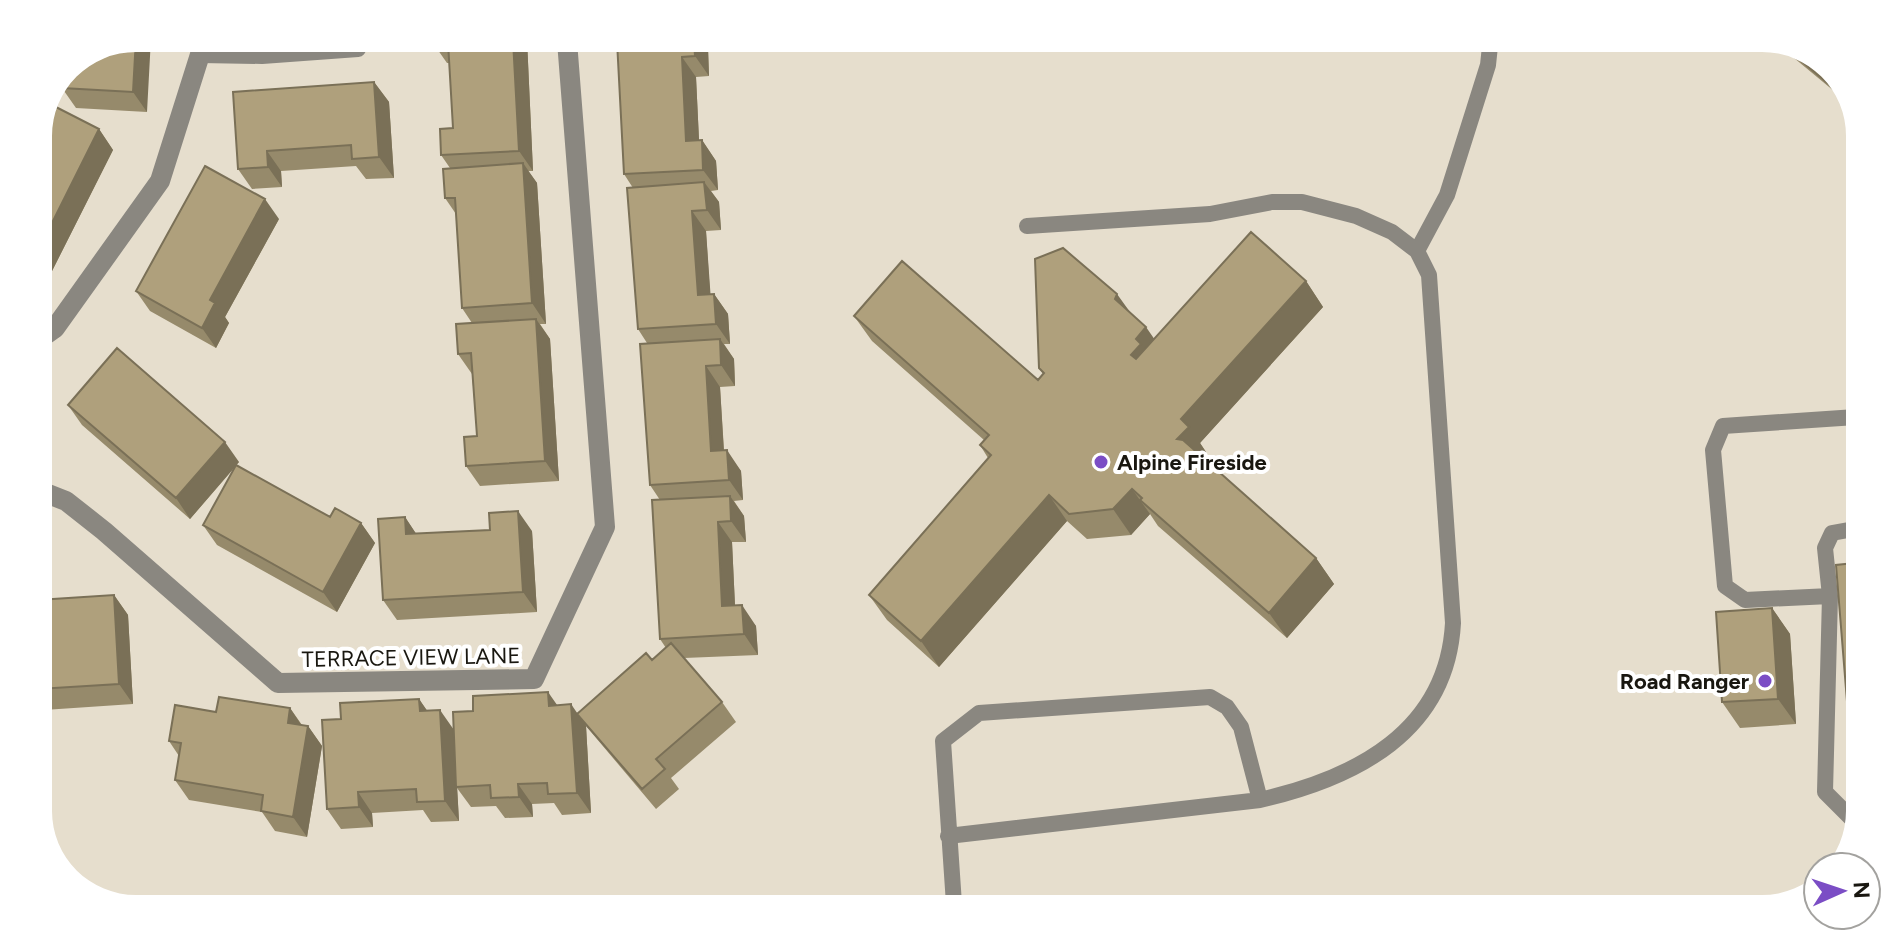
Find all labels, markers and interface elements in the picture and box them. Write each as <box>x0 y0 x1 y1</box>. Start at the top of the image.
place label: Alpine Fireside <box>1117 449 1267 476</box>
marker: Alpine Fireside <box>1092 453 1110 471</box>
street label: TERRACE VIEW LANE <box>301 642 521 673</box>
place label: Road Ranger <box>1620 668 1750 695</box>
marker: Road Ranger <box>1756 672 1774 690</box>
north arrow <box>1802 851 1882 931</box>
text: N <box>1848 881 1875 899</box>

